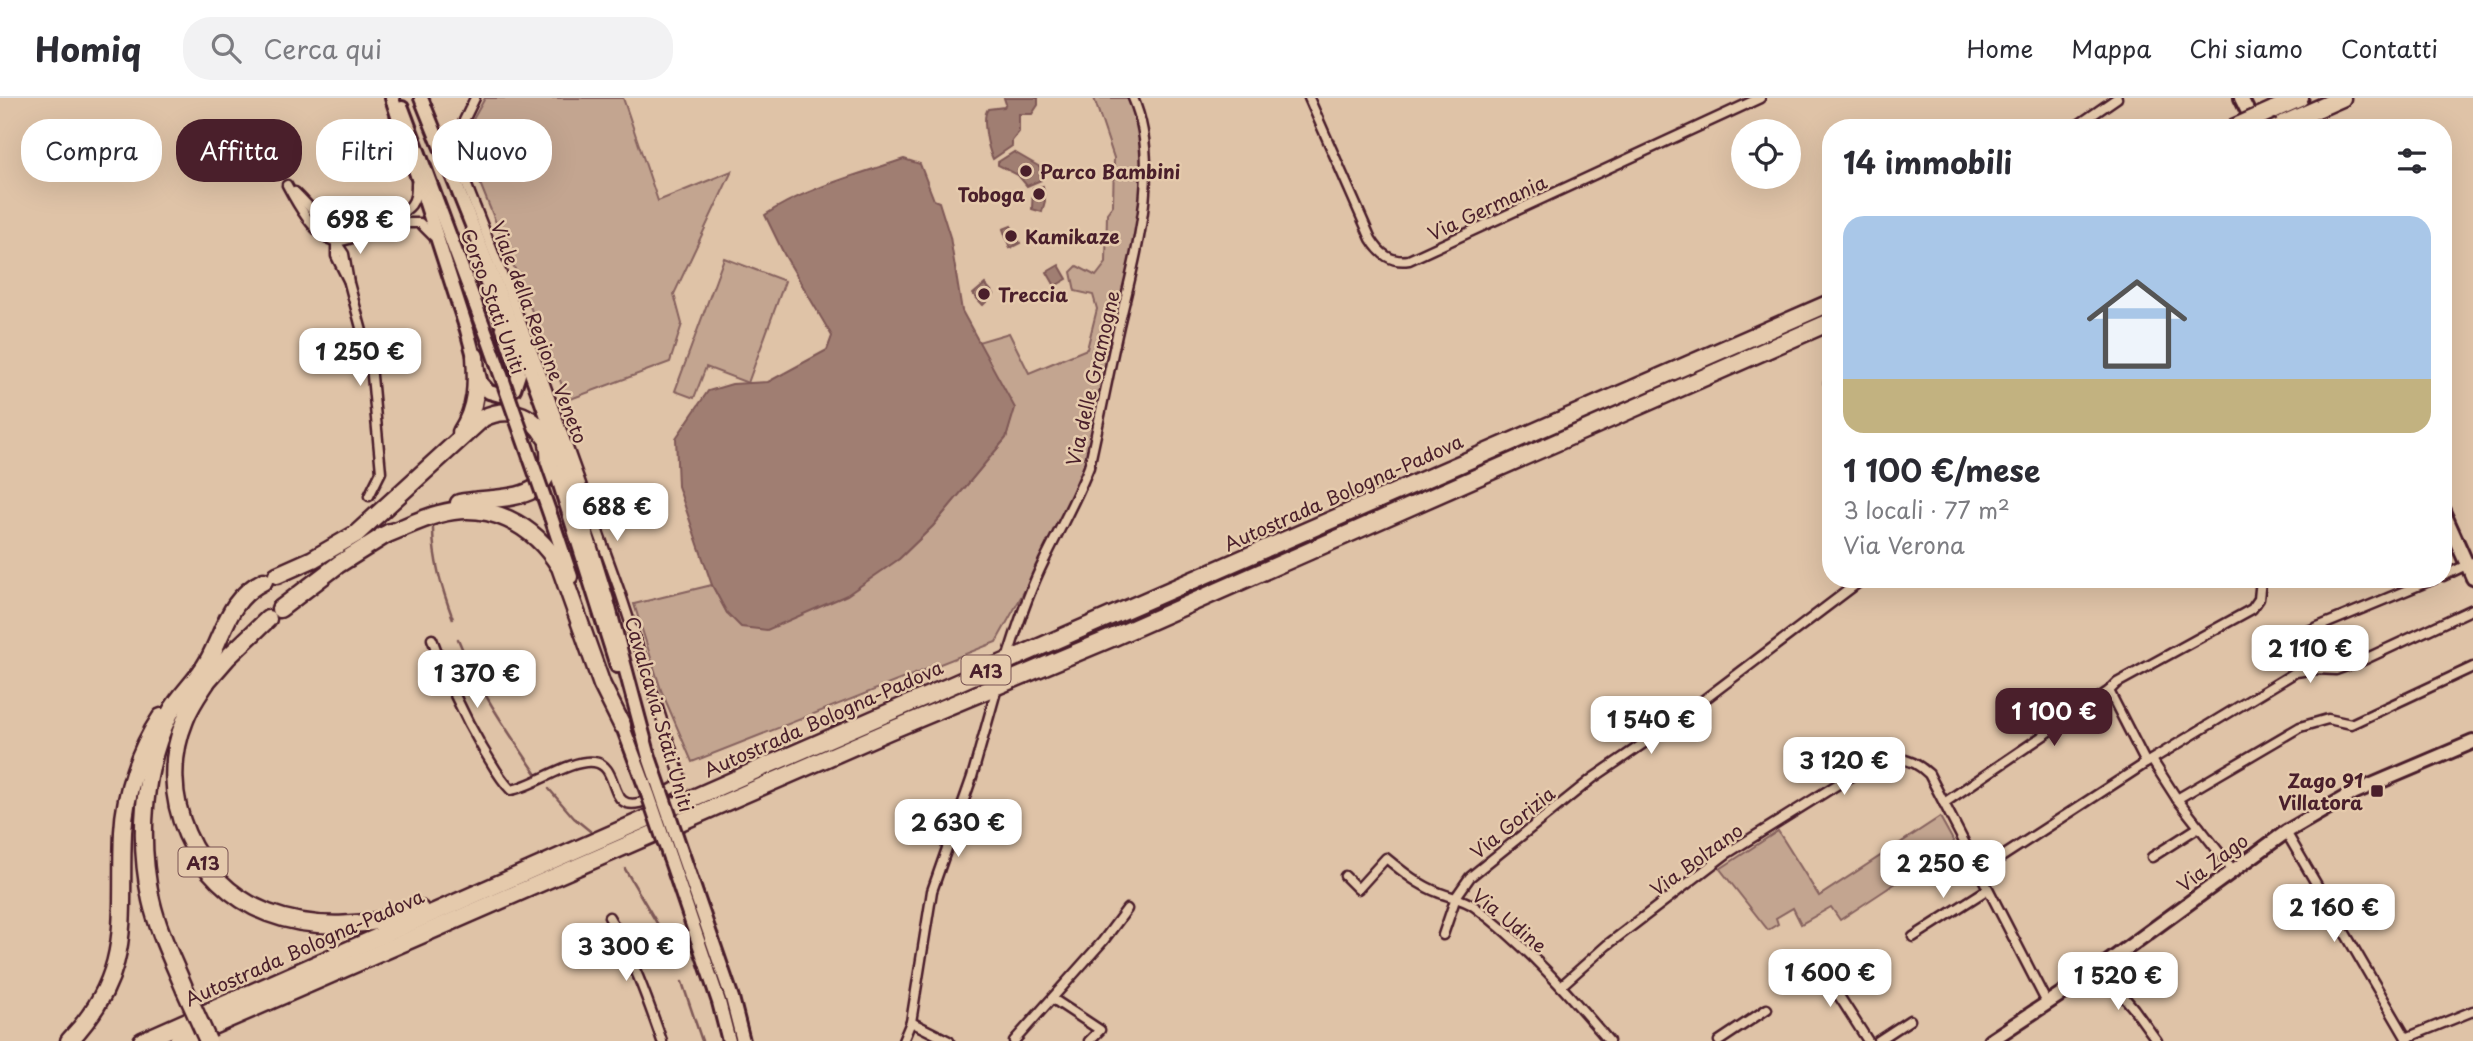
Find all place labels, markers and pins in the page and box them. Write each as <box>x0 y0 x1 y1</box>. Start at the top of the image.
place label: Parco Bambini <box>1040 157 1180 185</box>
marker: Parco Bambini <box>1018 163 1034 179</box>
place label: Toboga <box>958 180 1025 208</box>
marker: Toboga <box>1031 186 1047 202</box>
pin: 698 € <box>311 197 409 256</box>
place label: Kamikaze <box>1025 222 1120 250</box>
marker: Kamikaze <box>1003 228 1019 244</box>
place label: Treccia <box>998 280 1068 308</box>
marker: Treccia <box>976 286 992 302</box>
pin: 1 250 € <box>295 328 425 388</box>
pin: 688 € <box>568 484 666 543</box>
pin: 2 110 € <box>2245 626 2375 685</box>
pin: 1 370 € <box>412 650 542 710</box>
pin: 1 100 € <box>1989 688 2119 748</box>
pin: 1 540 € <box>1586 696 1716 756</box>
pin: 3 120 € <box>1779 738 1909 797</box>
place label: Zago 91 Villatora <box>2278 766 2363 816</box>
marker: Zago 91 Villatora <box>2369 783 2385 799</box>
pin: 2 630 € <box>893 800 1023 859</box>
pin: 2 250 € <box>1878 840 2008 900</box>
pin: 2 160 € <box>2269 884 2399 944</box>
pin: 3 300 € <box>561 924 691 983</box>
pin: 1 600 € <box>1765 950 1895 1009</box>
pin: 1 520 € <box>2053 953 2183 1012</box>

